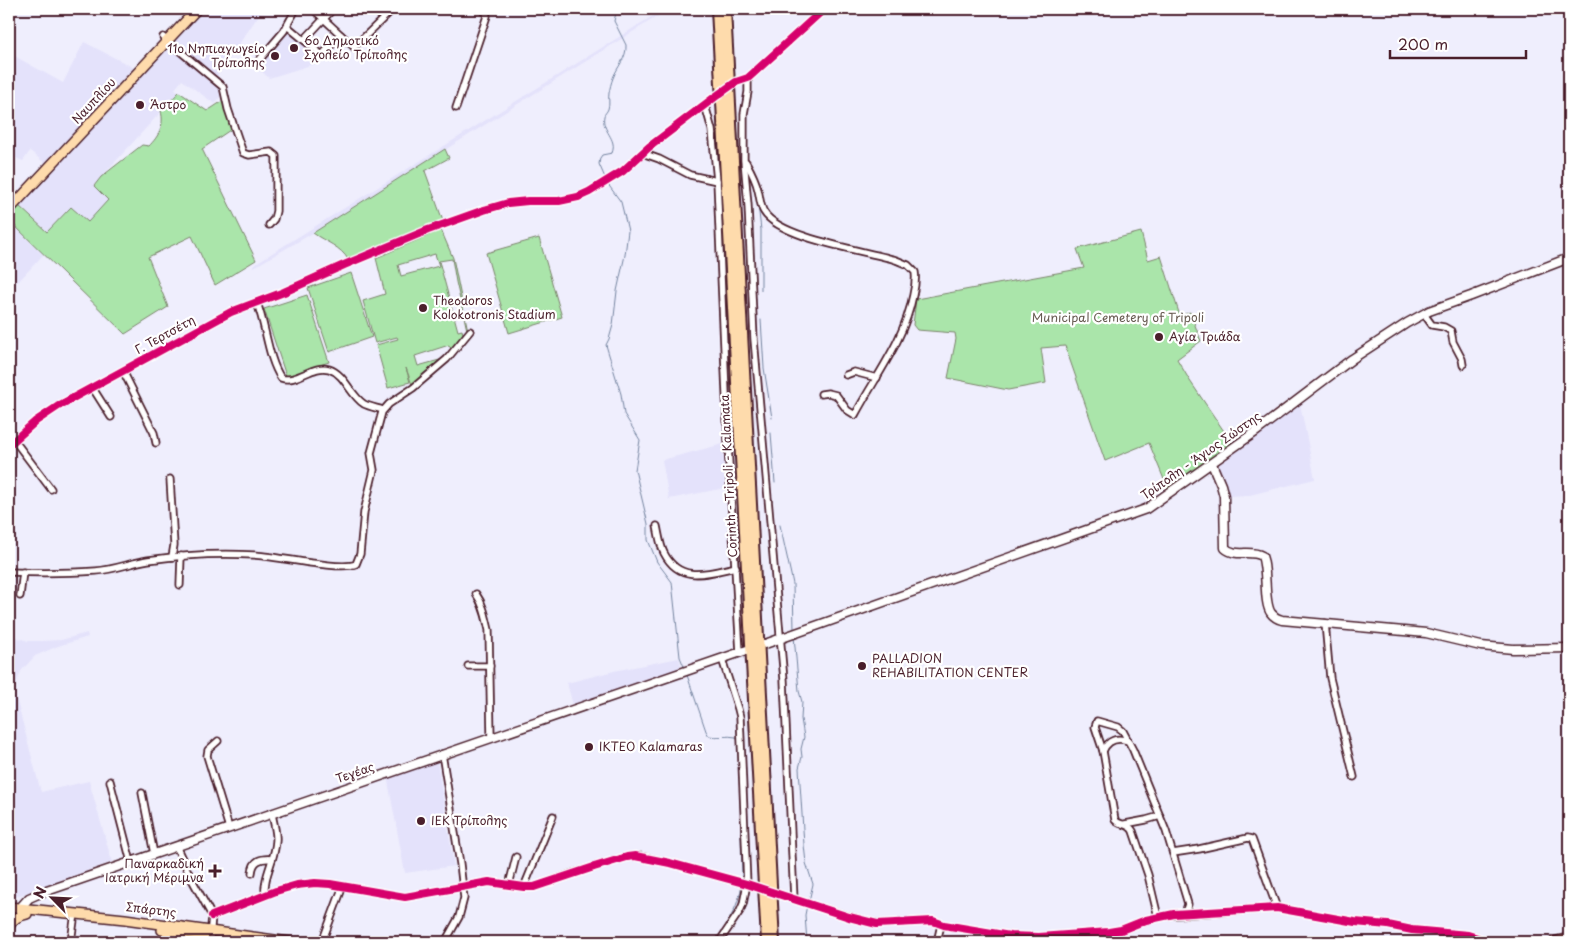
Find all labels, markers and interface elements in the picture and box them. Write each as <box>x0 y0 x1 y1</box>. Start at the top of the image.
scale bar <box>1390 28 1527 60</box>
place label: 6ο Δημοτικό Σχολείο Τρίπολης <box>304 31 407 63</box>
text: 200 m <box>1398 32 1448 55</box>
place label: 11ο Νηπιαγωγείο Τρίπολης <box>167 39 265 71</box>
marker: 6ο Δημοτικό Σχολείο Τρίπολης <box>288 42 300 54</box>
marker: 11ο Νηπιαγωγείο Τρίπολης <box>269 50 281 62</box>
street label: Ναυπλίου <box>67 73 119 127</box>
place label: Άστρο <box>150 95 187 113</box>
marker: Άστρο <box>134 99 146 111</box>
place label: Theodoros Kolokotronis Stadium <box>433 291 556 323</box>
marker: Theodoros Kolokotronis Stadium <box>417 302 429 314</box>
park label: Municipal Cemetery of Tripoli <box>1032 308 1204 326</box>
street label: Γ. Τερτσέτη <box>131 310 198 358</box>
place label: Αγία Τριάδα <box>1169 327 1241 345</box>
marker: Αγία Τριάδα <box>1153 331 1165 343</box>
street label: Corinth - Tripoli - Kalamata <box>715 393 741 558</box>
street label: Τρίπολη - Άγιος Σώστης <box>1137 407 1264 504</box>
place label: PALLADION REHABILITATION CENTER <box>872 649 1028 681</box>
marker: PALLADION REHABILITATION CENTER <box>856 660 868 672</box>
place label: IKTEO Kalamaras <box>599 737 703 755</box>
marker: IKTEO Kalamaras <box>583 741 595 753</box>
street label: Τεγέας <box>333 757 376 787</box>
place label: ΙΕΚ Τρίπολης <box>431 811 507 829</box>
marker: ΙΕΚ Τρίπολης <box>415 815 427 827</box>
place label: Παναρκαδική Ιατρική Μέριμνα <box>105 854 204 886</box>
marker: Παναρκαδική Ιατρική Μέριμνα <box>208 864 222 878</box>
north arrow <box>28 874 78 924</box>
text: N <box>28 883 52 902</box>
street label: Σπάρτης <box>125 897 177 921</box>

